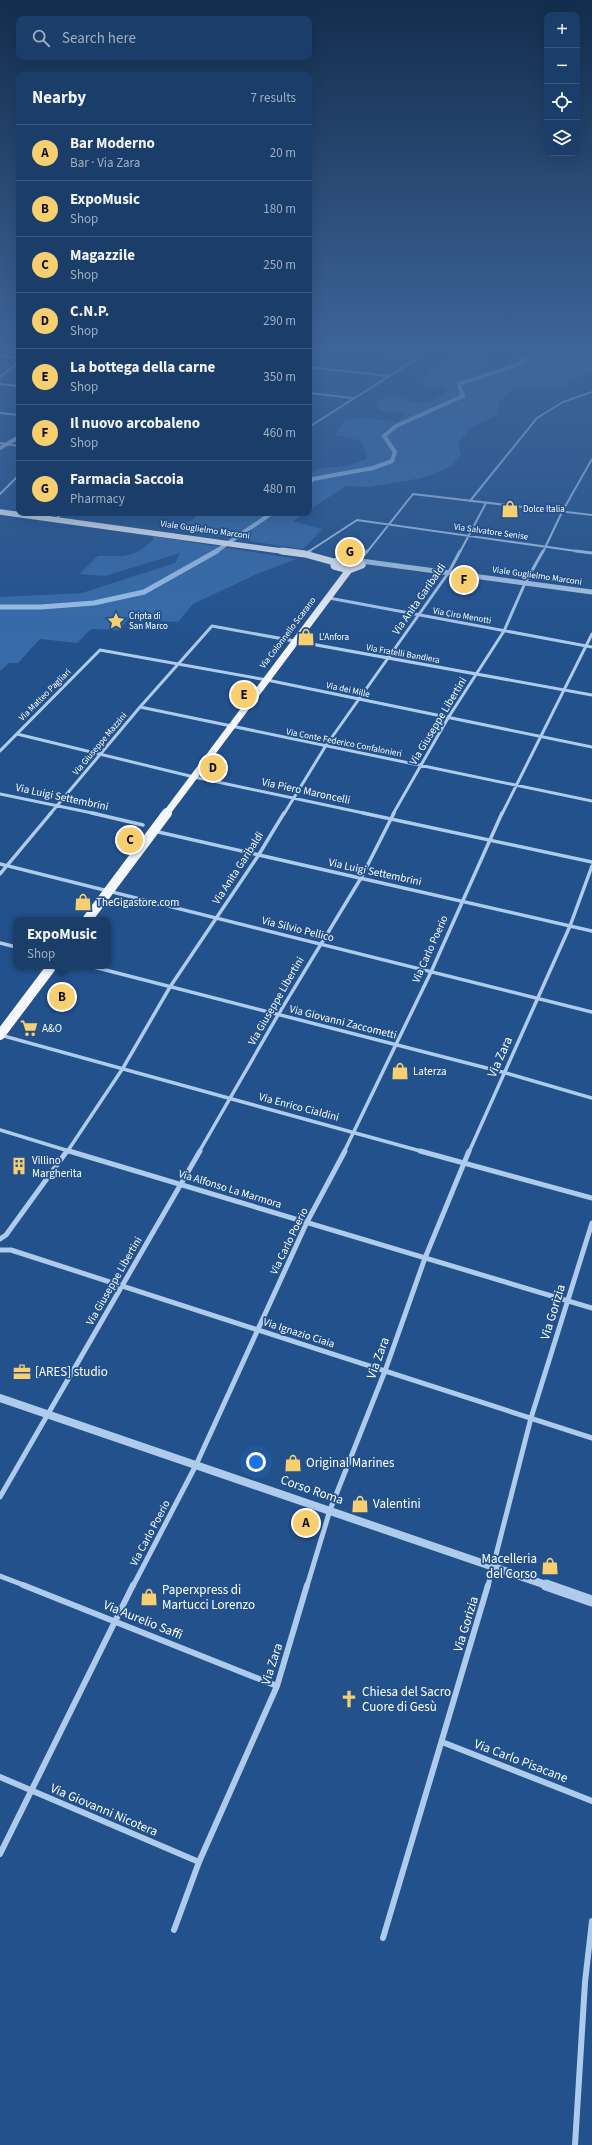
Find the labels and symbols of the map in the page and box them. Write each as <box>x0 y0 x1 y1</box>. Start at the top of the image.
shop icon: Dolce Italia <box>500 499 520 519</box>
place label: Dolce Italia <box>523 503 565 516</box>
street label: Viale Guglielmo Marconi <box>159 517 251 543</box>
street label: Via Salvatore Senise <box>453 520 530 544</box>
pin: G <box>337 537 363 567</box>
street label: Via Anita Garibaldi <box>389 560 449 638</box>
street label: Viale Guglielmo Marconi <box>491 563 583 589</box>
pin: F <box>451 565 477 595</box>
street label: Via Colonnello Scarano <box>257 594 319 671</box>
street label: Via Ciro Menotti <box>432 604 492 628</box>
place label: Cripta di San Marco <box>129 610 168 633</box>
place icon: Cripta di San Marco <box>106 611 126 631</box>
shop icon: L'Anfora <box>296 627 316 647</box>
place label: L'Anfora <box>319 631 349 644</box>
street label: Via Fratelli Bandiera <box>365 641 441 667</box>
street label: Via Matteo Pagliari <box>16 666 74 724</box>
street label: Via Giuseppe Libertini <box>406 674 470 768</box>
street label: Via dei Mille <box>325 679 372 701</box>
pin: E <box>231 680 257 710</box>
street label: Via Giuseppe Mazzini <box>70 710 130 778</box>
street label: Via Conte Federico Confalonieri <box>285 725 403 761</box>
pin: D <box>200 753 226 783</box>
street label: Via Piero Maroncelli <box>260 774 352 808</box>
street label: Via Luigi Settembrini <box>14 780 110 814</box>
pin: C <box>117 825 143 855</box>
street label: Via Anita Garibaldi <box>209 829 267 907</box>
street label: Via Luigi Settembrini <box>327 855 423 889</box>
shop icon: TheGigastore.com <box>73 892 93 912</box>
place label: TheGigastore.com <box>96 895 179 910</box>
street label: Via Silvio Pellico <box>260 913 336 945</box>
street label: Via Carlo Poerio <box>408 913 452 985</box>
street label: Via Giuseppe Libertini <box>244 954 308 1048</box>
pin: B <box>49 982 75 1012</box>
street label: Via Giovanni Zaccometti <box>288 1001 398 1043</box>
supermarket icon: A&O <box>19 1018 39 1038</box>
place label: A&O <box>42 1021 62 1036</box>
street label: Via Zara <box>483 1034 517 1080</box>
shop icon: Laterza <box>390 1061 410 1081</box>
place label: Laterza <box>413 1064 447 1079</box>
street label: Via Enrico Cialdini <box>257 1089 341 1125</box>
place label: Villino Margherita <box>32 1153 82 1181</box>
building icon: Villino Margherita <box>9 1156 29 1176</box>
street label: Via Alfonso La Marmora <box>176 1166 284 1212</box>
street label: Via Carlo Poerio <box>266 1205 312 1277</box>
street label: Via Giuseppe Libertini <box>82 1234 146 1328</box>
street label: Via Gorizia <box>536 1282 570 1342</box>
street label: Via Ignazio Ciaia <box>261 1314 337 1352</box>
street label: Via Zara <box>362 1335 394 1381</box>
office icon: [ARES] studio <box>12 1362 32 1382</box>
place label: [ARES] studio <box>35 1363 108 1381</box>
your location <box>246 1452 266 1472</box>
shop icon: Original Marines <box>283 1453 303 1473</box>
place label: Original Marines <box>306 1454 395 1472</box>
street label: Corso Roma <box>278 1471 346 1509</box>
shop icon: Valentini <box>350 1494 370 1514</box>
place label: Valentini <box>373 1495 421 1513</box>
street label: Via Carlo Poerio <box>126 1497 174 1569</box>
pin: A <box>293 1508 319 1538</box>
place label: Macelleria del Corso <box>482 1550 537 1583</box>
shop icon: Macelleria del Corso <box>540 1556 560 1576</box>
place label: Paperxpress di Martucci Lorenzo <box>162 1581 255 1614</box>
shop icon: Paperxpress di Martucci Lorenzo <box>139 1587 159 1607</box>
street label: Via Gorizia <box>449 1594 483 1654</box>
street label: Via Aurelio Saffi <box>101 1596 185 1644</box>
street label: Via Zara <box>257 1641 287 1687</box>
place label: Chiesa del Sacro Cuore di Gesù <box>362 1683 451 1716</box>
church icon: Chiesa del Sacro Cuore di Gesù <box>339 1689 359 1709</box>
street label: Via Carlo Pisacane <box>472 1735 570 1787</box>
street label: Via Giovanni Nicotera <box>47 1779 161 1841</box>

